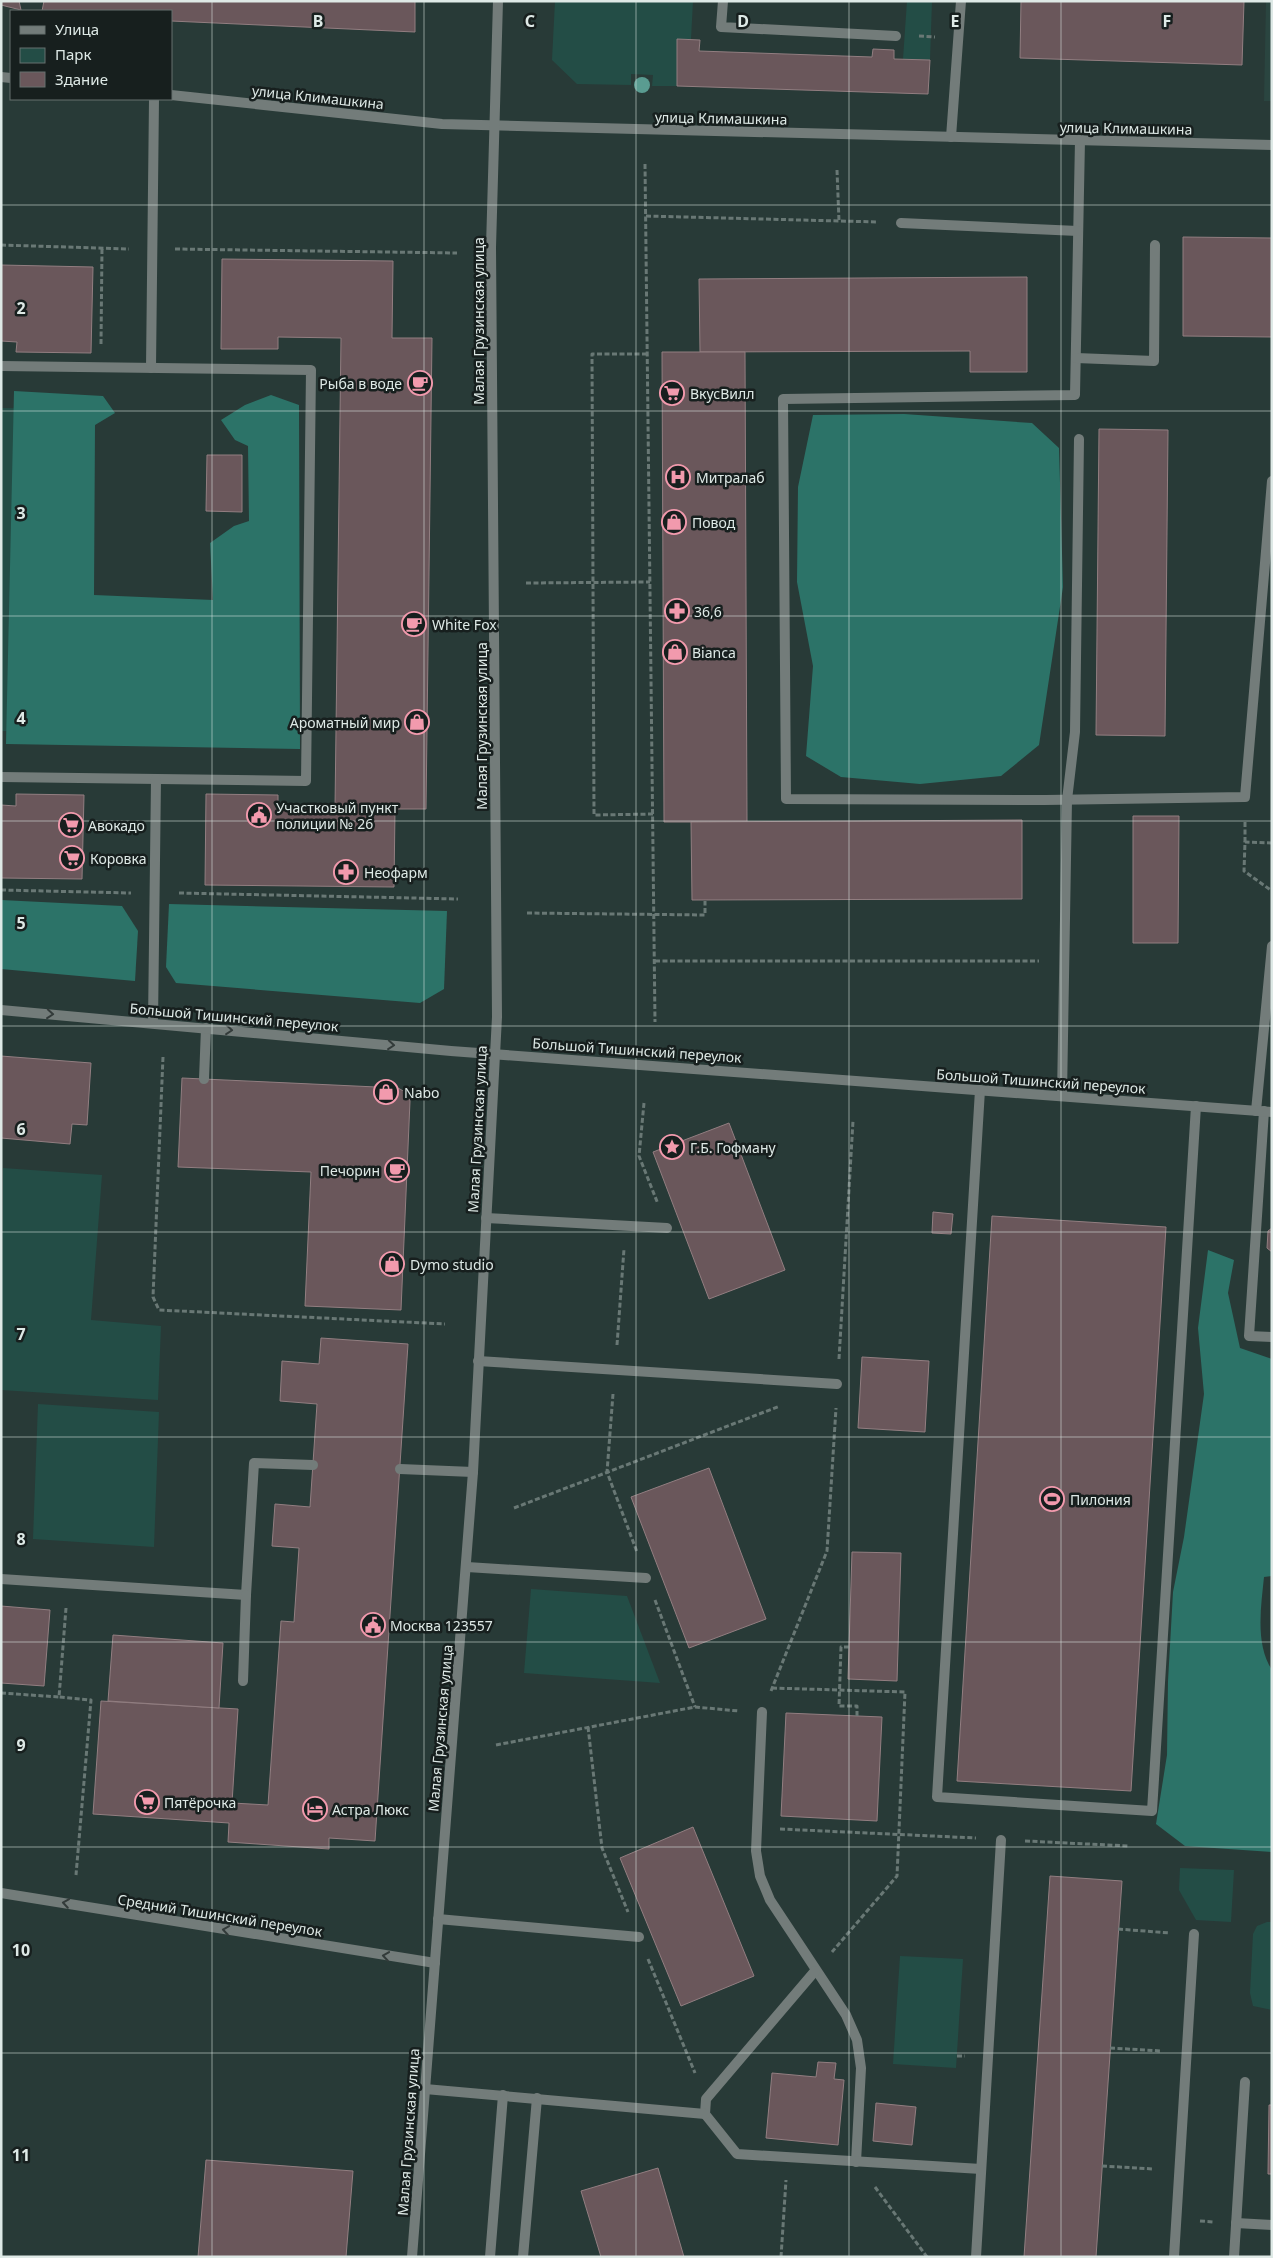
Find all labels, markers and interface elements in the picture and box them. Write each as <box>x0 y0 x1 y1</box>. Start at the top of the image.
legend <box>10 10 172 100</box>
text: B <box>313 10 323 32</box>
text: C <box>525 10 535 32</box>
text: D <box>737 10 749 32</box>
text: E <box>951 10 960 32</box>
text: F <box>1163 10 1171 32</box>
text: Улица <box>55 19 99 39</box>
text: Парк <box>55 44 91 64</box>
text: Здание <box>55 69 108 89</box>
street label: улица Климашкина <box>251 81 385 113</box>
street label: улица Климашкина <box>655 107 787 129</box>
street label: улица Климашкина <box>1060 117 1192 139</box>
street label: Малая Грузинская улица <box>469 237 488 405</box>
text: 2 <box>16 297 26 319</box>
cafe icon: Рыба в воде <box>407 370 433 396</box>
place label: Рыба в воде <box>319 374 402 393</box>
supermarket icon: ВкусВилл <box>659 380 685 406</box>
place label: ВкусВилл <box>690 384 754 403</box>
hospital icon: Митралаб <box>665 464 691 490</box>
place label: Митралаб <box>696 468 765 487</box>
text: 3 <box>16 502 26 524</box>
shop icon: Повод <box>661 509 687 535</box>
place label: Повод <box>692 513 736 532</box>
pharmacy icon: 36,6 <box>664 598 690 624</box>
place label: 36,6 <box>694 602 722 621</box>
cafe icon: White Fox <box>401 611 427 637</box>
place label: White Fox <box>432 615 497 634</box>
shop icon: Bianca <box>662 639 688 665</box>
street label: Малая Грузинская улица <box>472 642 491 810</box>
place label: Bianca <box>692 643 736 662</box>
text: 4 <box>16 707 26 729</box>
shop icon: Ароматный мир <box>404 709 430 735</box>
place label: Ароматный мир <box>290 713 400 732</box>
place label: Участковый пункт полиции № 26 <box>276 798 399 833</box>
public building icon: Участковый пункт полиции № 26 <box>246 802 272 828</box>
supermarket icon: Авокадо <box>58 812 84 838</box>
place label: Авокадо <box>88 816 145 835</box>
supermarket icon: Коровка <box>59 845 85 871</box>
place label: Коровка <box>90 849 146 868</box>
pharmacy icon: Неофарм <box>333 859 359 885</box>
place label: Неофарм <box>364 863 428 882</box>
text: 5 <box>16 912 26 934</box>
street label: Большой Тишинский переулок <box>129 998 340 1036</box>
one-way arrow <box>46 1008 54 1019</box>
one-way arrow <box>225 1024 233 1035</box>
street label: Большой Тишинский переулок <box>532 1033 743 1067</box>
one-way arrow <box>387 1039 395 1050</box>
street label: Малая Грузинская улица <box>463 1045 491 1213</box>
street label: Большой Тишинский переулок <box>936 1064 1147 1098</box>
shop icon: Nabo <box>373 1079 399 1105</box>
place label: Nabo <box>404 1083 440 1102</box>
text: 6 <box>16 1118 26 1140</box>
place icon: Г.Б. Гофману <box>659 1134 685 1160</box>
place label: Г.Б. Гофману <box>690 1138 776 1157</box>
cafe icon: Печорин <box>384 1157 410 1183</box>
place label: Печорин <box>320 1161 380 1180</box>
shop icon: Dymo studio <box>379 1251 405 1277</box>
place label: Dymo studio <box>410 1255 494 1274</box>
text: 7 <box>16 1323 26 1345</box>
sports icon: Пилония <box>1039 1486 1065 1512</box>
place label: Пилония <box>1070 1490 1131 1509</box>
text: 8 <box>16 1528 26 1550</box>
public building icon: Москва 123557 <box>360 1612 386 1638</box>
place label: Москва 123557 <box>390 1616 493 1635</box>
street label: Малая Грузинская улица <box>423 1644 457 1812</box>
text: 9 <box>16 1734 26 1756</box>
supermarket icon: Пятёрочка <box>134 1789 160 1815</box>
place label: Пятёрочка <box>164 1793 236 1812</box>
hotel icon: Астра Люкс <box>302 1796 328 1822</box>
place label: Астра Люкс <box>332 1800 409 1819</box>
street label: Средний Тишинский переулок <box>116 1889 324 1941</box>
one-way arrow <box>61 1899 70 1909</box>
one-way arrow <box>222 1925 230 1935</box>
text: 10 <box>12 1939 30 1961</box>
one-way arrow <box>382 1951 391 1961</box>
street label: Малая Грузинская улица <box>393 2048 423 2216</box>
text: 11 <box>12 2144 30 2166</box>

